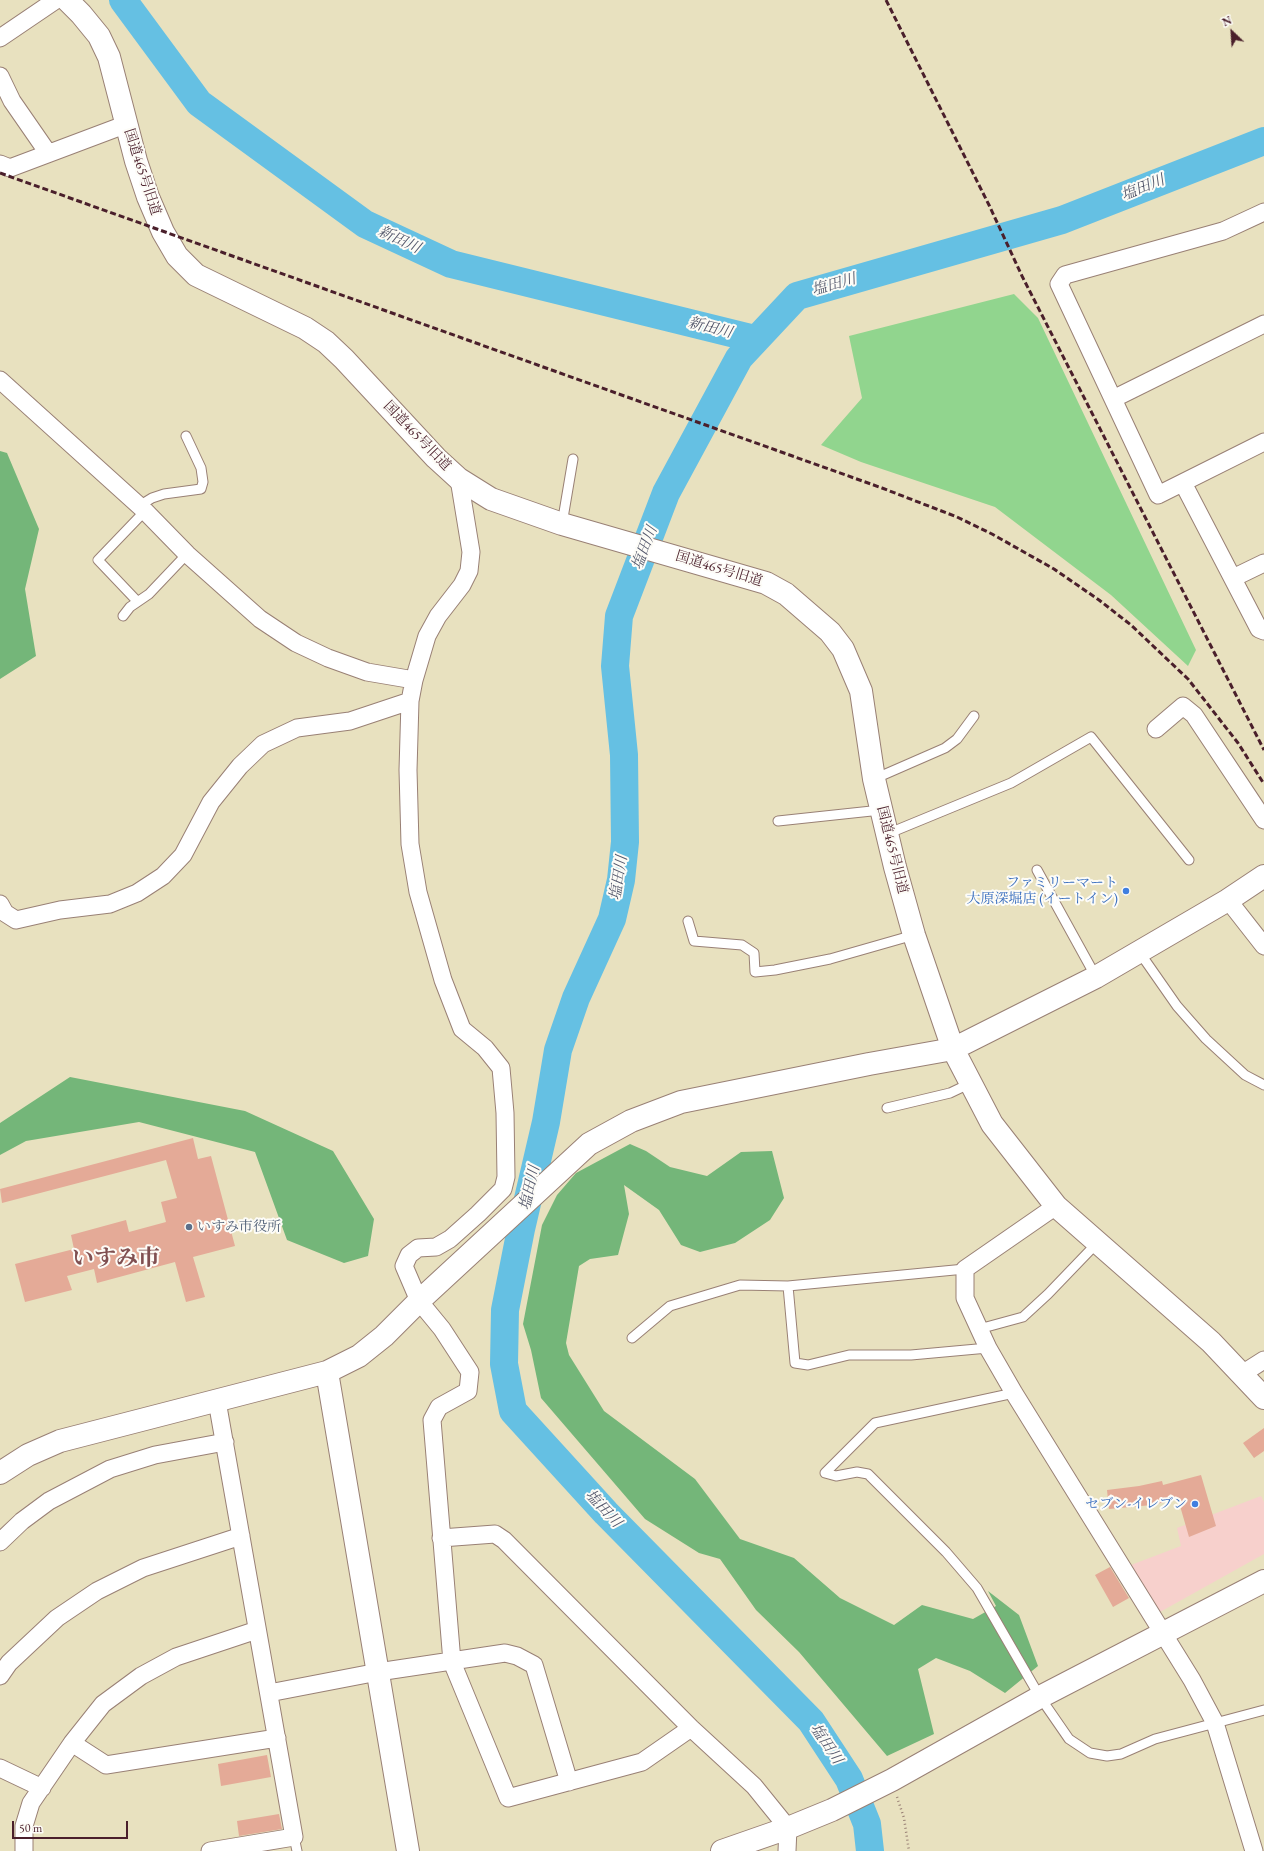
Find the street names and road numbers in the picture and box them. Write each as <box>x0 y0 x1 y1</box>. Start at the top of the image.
street label: 国道465号旧道 <box>120 127 164 217</box>
street label: 国道465号旧道 <box>380 398 454 474</box>
street label: 国道465号旧道 <box>673 548 765 590</box>
street label: 国道465号旧道 <box>873 804 911 896</box>

